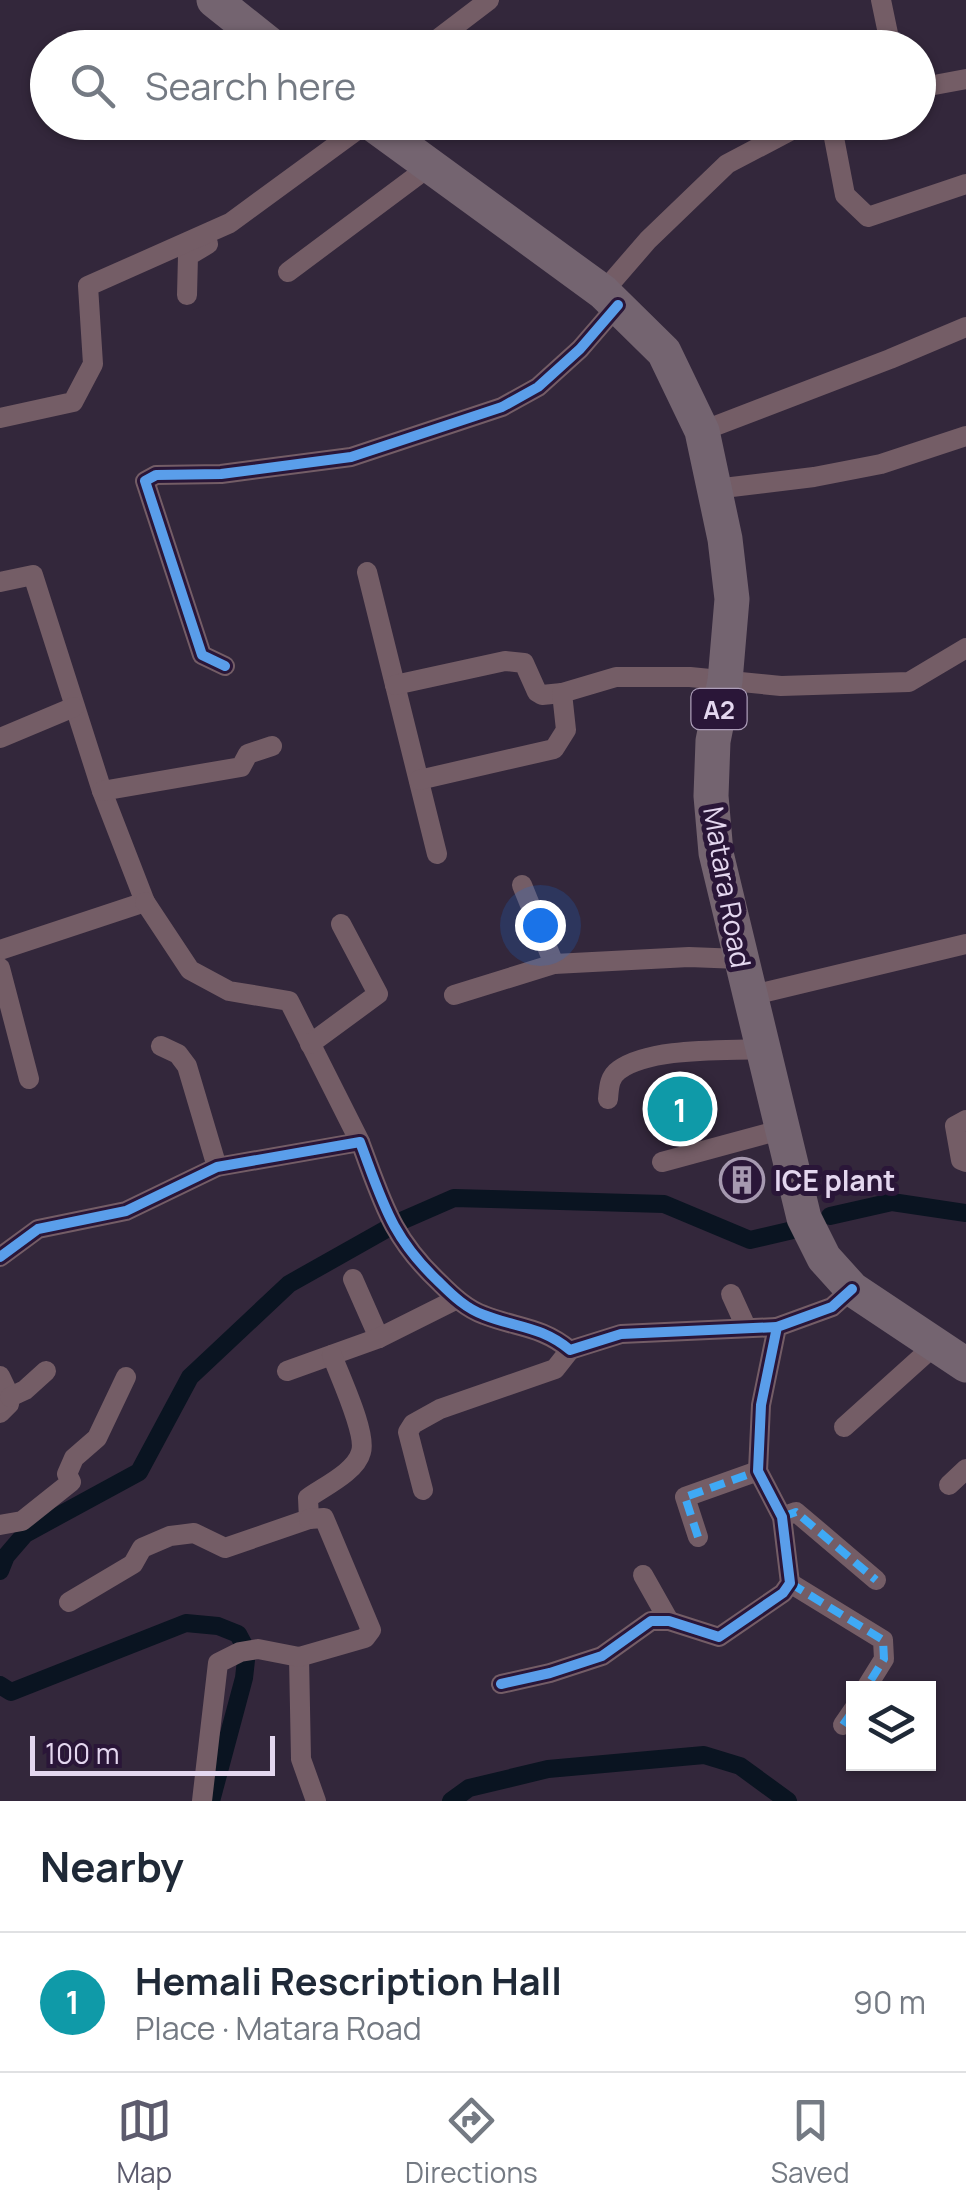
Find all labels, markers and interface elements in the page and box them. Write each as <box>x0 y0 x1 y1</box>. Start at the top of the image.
search box <box>30 30 936 140</box>
icon: search <box>65 58 120 113</box>
text: Search here <box>145 59 356 111</box>
road number: A2 <box>692 689 746 729</box>
street label: Matara Road <box>695 803 761 971</box>
your location <box>515 900 566 951</box>
pin: 1 <box>648 1072 712 1146</box>
building icon: ICE plant <box>719 1157 765 1203</box>
place label: ICE plant <box>774 1161 895 1199</box>
map controls <box>846 1681 936 1771</box>
button: layers <box>846 1681 936 1771</box>
scale bar <box>30 1731 275 1776</box>
text: 100 m <box>45 1734 119 1772</box>
text: Nearby <box>40 1837 184 1895</box>
text: Hemali Rescription Hall <box>135 1954 562 2006</box>
text: 1 <box>65 1980 80 2024</box>
text: 90 m <box>853 1980 926 2024</box>
text: Place · Matara Road <box>135 2006 422 2050</box>
tab: Map <box>116 2093 172 2191</box>
tab: Directions <box>405 2093 538 2191</box>
tab: Saved <box>771 2093 850 2191</box>

